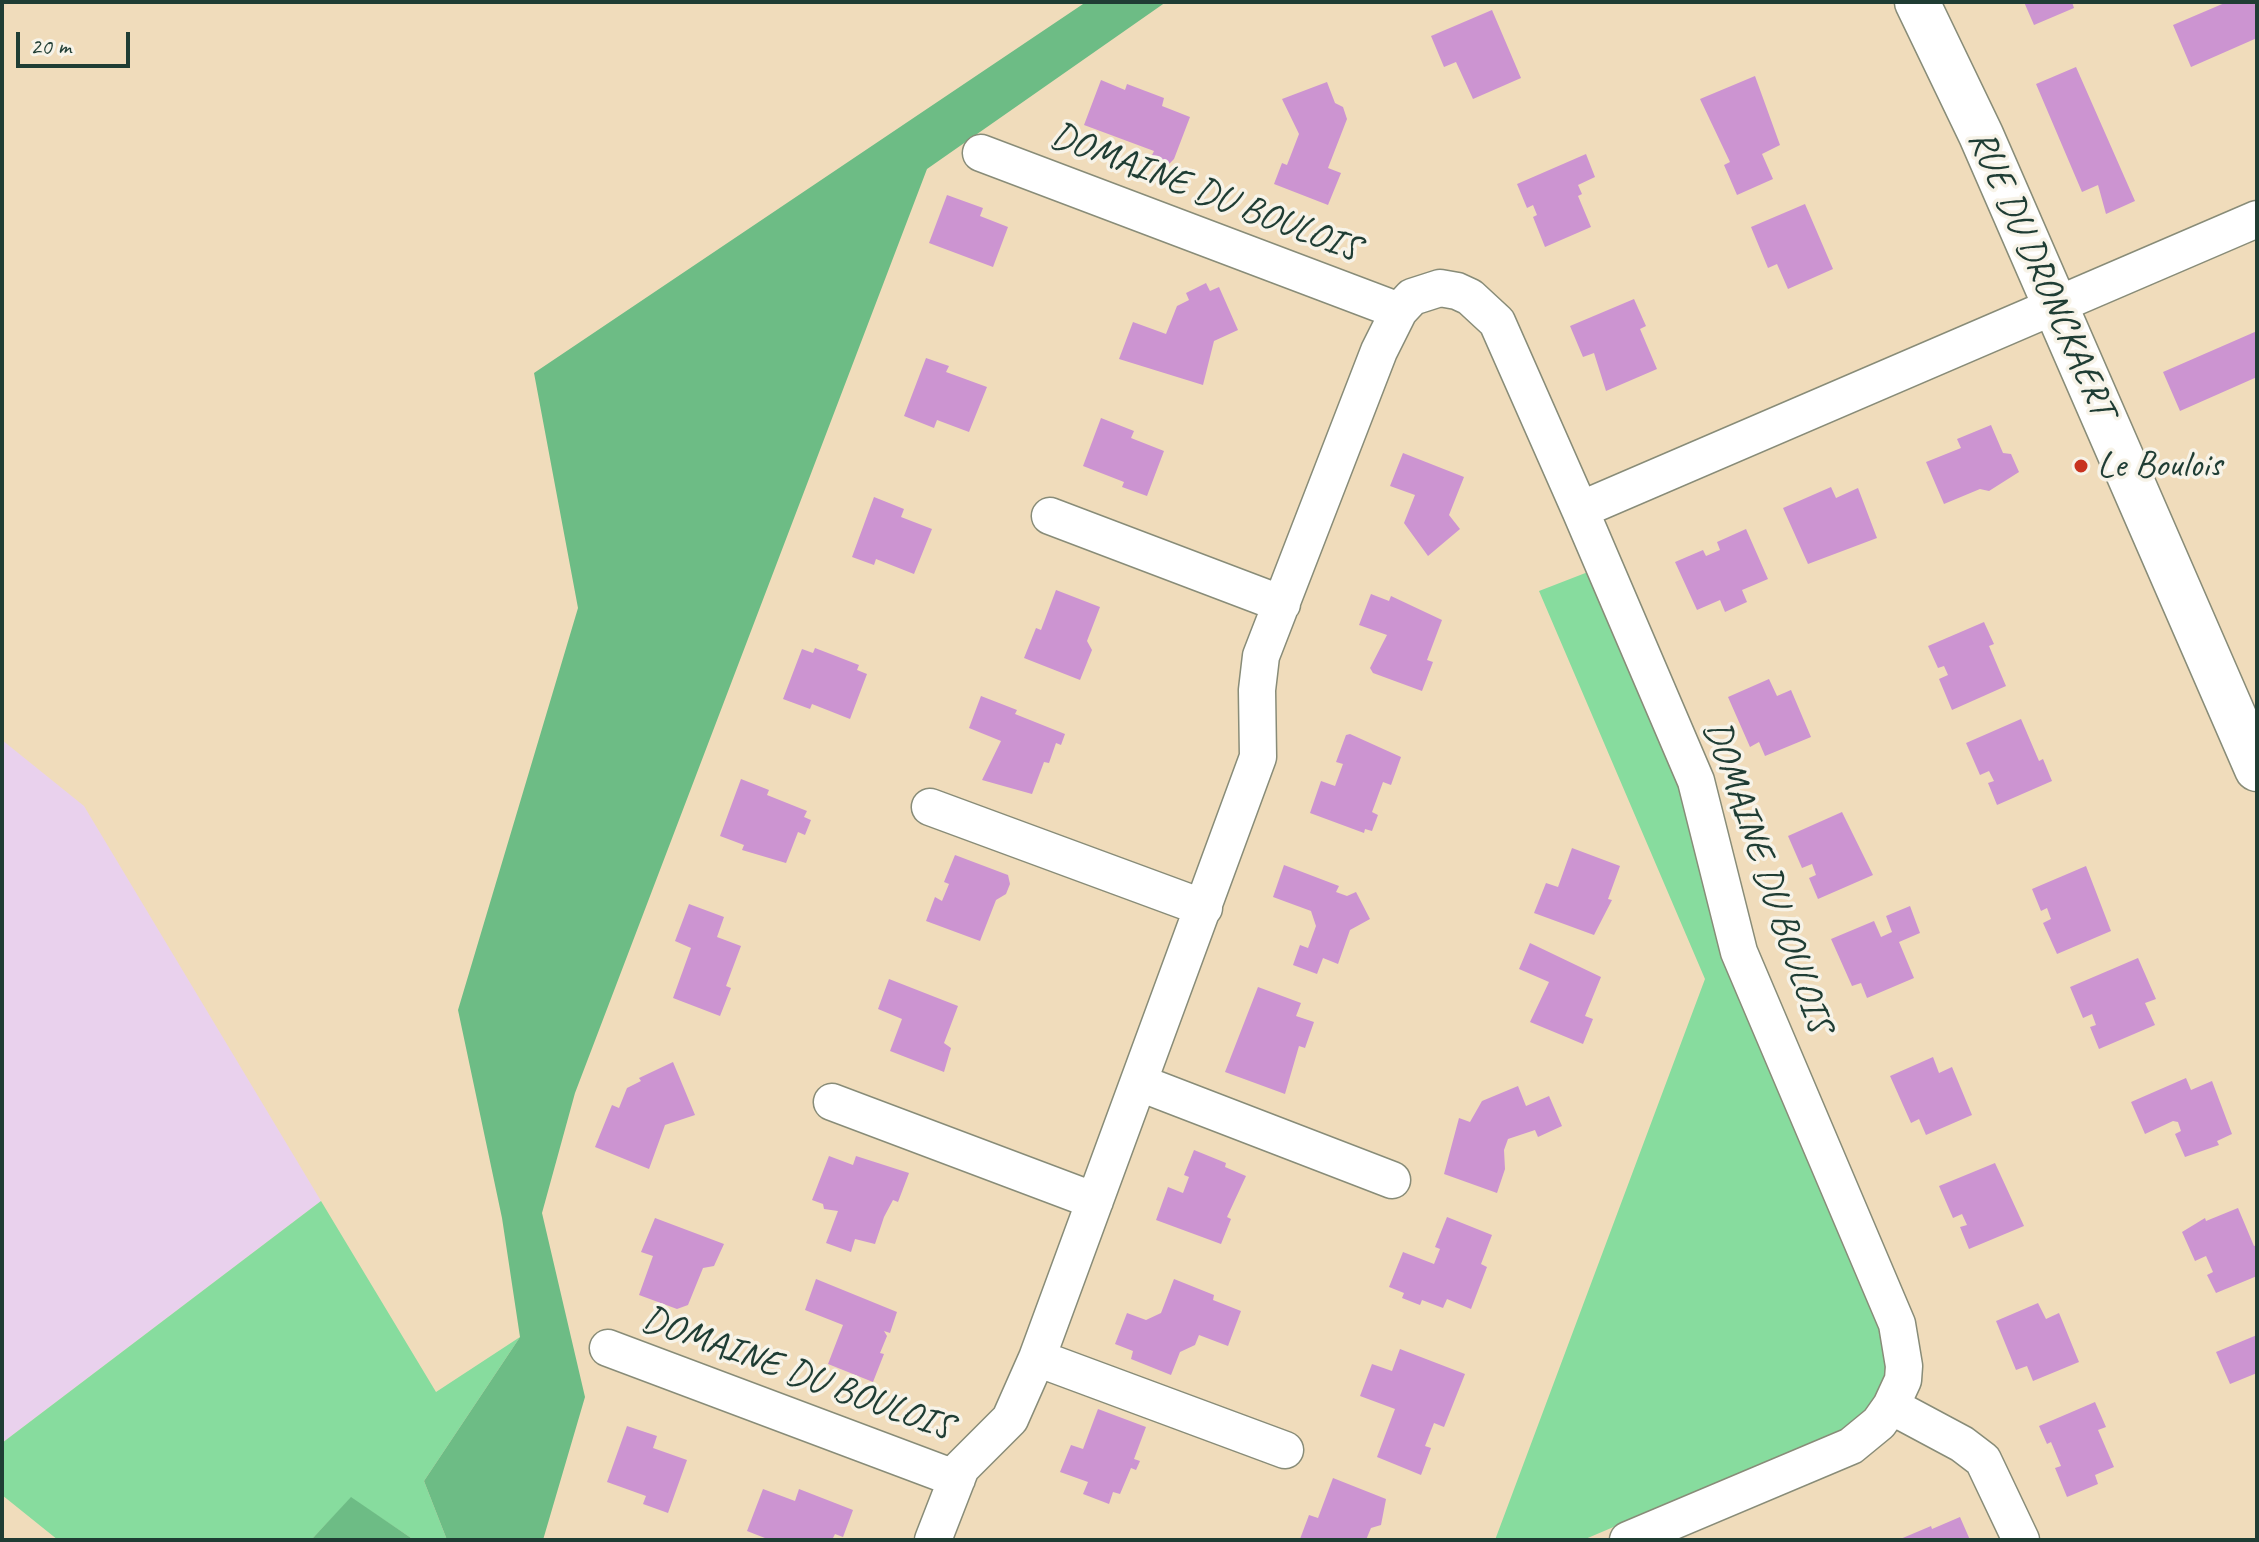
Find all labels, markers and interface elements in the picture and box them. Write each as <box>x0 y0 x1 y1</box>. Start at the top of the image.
scale bar <box>20 16 134 66</box>
text: 20 m <box>30 31 71 61</box>
street label: DOMAINE DU BOULOIS <box>1044 113 1366 273</box>
street label: RUE DU DRONCKAERT <box>1957 123 2125 425</box>
place label: Le Boulois <box>2097 443 2222 489</box>
marker: Le Boulois <box>2072 457 2090 475</box>
street label: DOMAINE DU BOULOIS <box>1692 715 1842 1039</box>
street label: DOMAINE DU BOULOIS <box>636 1297 958 1451</box>

